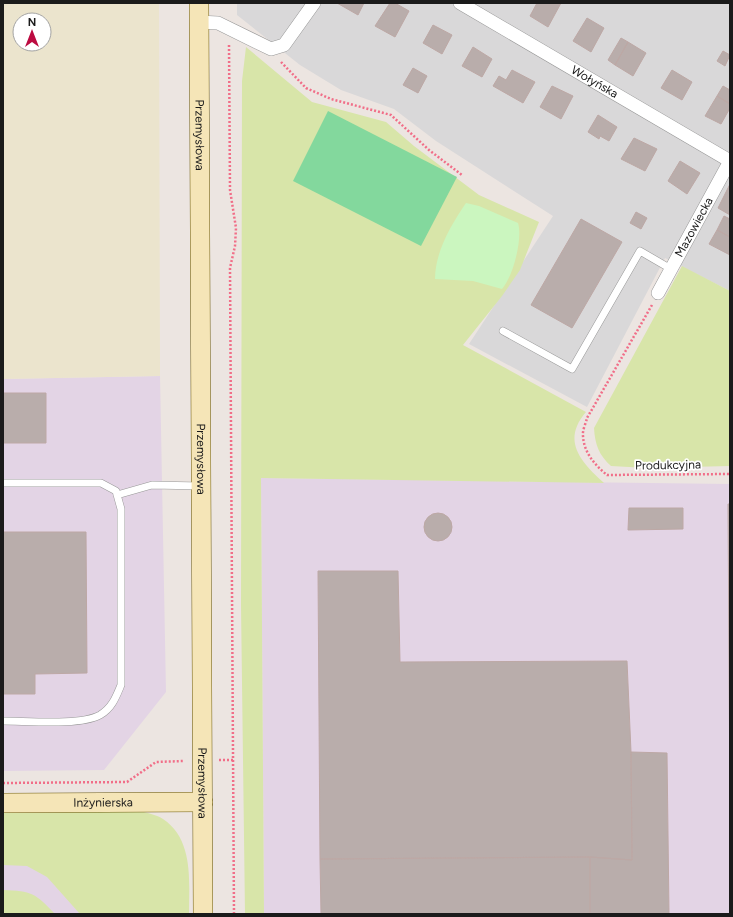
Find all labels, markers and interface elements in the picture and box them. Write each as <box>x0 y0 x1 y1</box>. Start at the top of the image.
north arrow <box>12 12 52 52</box>
text: N <box>28 16 36 29</box>
street label: Wołyńska <box>569 63 621 101</box>
street label: Przemysłowa <box>192 99 207 171</box>
street label: Mazowiecka <box>672 195 716 260</box>
street label: Przemysłowa <box>194 423 208 495</box>
street label: Produkcyjna <box>635 457 701 473</box>
street label: Przemysłowa <box>195 747 210 819</box>
street label: Inżynierska <box>73 795 133 810</box>

